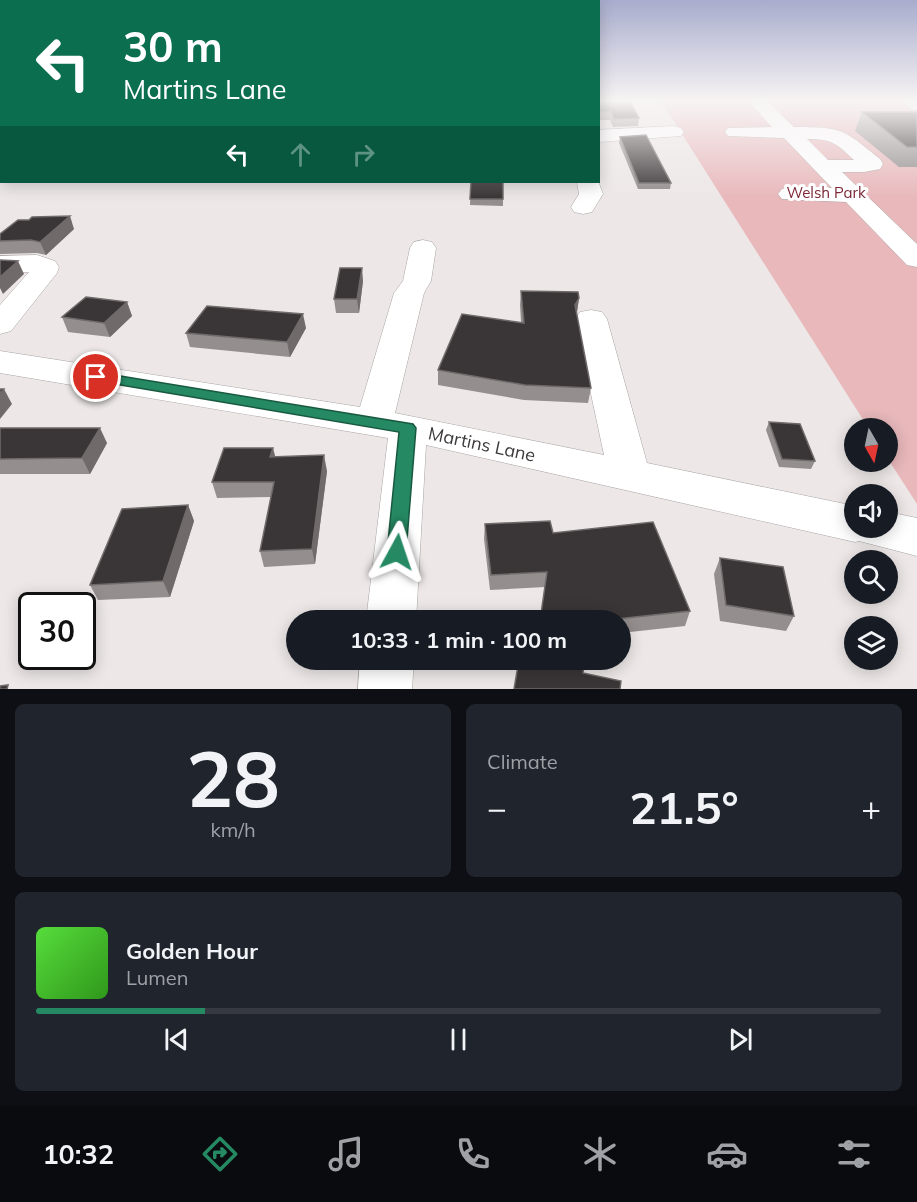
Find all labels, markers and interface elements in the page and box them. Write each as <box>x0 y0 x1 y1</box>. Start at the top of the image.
text: 30 m <box>123 20 223 73</box>
icon: left <box>24 24 102 102</box>
text: Martins Lane <box>123 72 286 106</box>
icon: left <box>221 138 254 171</box>
icon: ahead <box>284 138 317 171</box>
icon: right <box>347 138 380 171</box>
park label: Welsh Park <box>786 183 866 202</box>
pin <box>70 351 121 402</box>
icon: arrive <box>79 360 112 393</box>
north arrow <box>844 418 898 472</box>
map controls <box>844 418 898 670</box>
street label: Martins Lane <box>426 421 538 467</box>
button: sound <box>844 484 898 538</box>
position arrow <box>365 520 429 584</box>
button: search <box>844 550 898 604</box>
speed limit sign: 30 <box>18 592 96 670</box>
button: layers <box>844 616 898 670</box>
text: 10:33 · 1 min · 100 m <box>350 626 567 654</box>
text: 28 <box>186 729 280 827</box>
text: Climate <box>487 749 558 774</box>
text: 21.5° <box>629 779 739 835</box>
text: − <box>487 787 507 828</box>
text: + <box>861 787 881 828</box>
text: km/h <box>210 817 256 842</box>
text: Golden Hour <box>126 937 258 965</box>
text: Lumen <box>126 965 188 990</box>
icon: previous <box>160 1023 193 1056</box>
icon: pause <box>442 1023 475 1056</box>
icon: next <box>724 1023 757 1056</box>
icon: directions <box>199 1133 241 1175</box>
icon: music <box>325 1133 367 1175</box>
icon: phone <box>452 1133 494 1175</box>
icon: climate <box>579 1133 621 1175</box>
icon: car <box>706 1133 748 1175</box>
icon: filters <box>833 1133 875 1175</box>
text: 10:32 <box>42 1137 114 1171</box>

